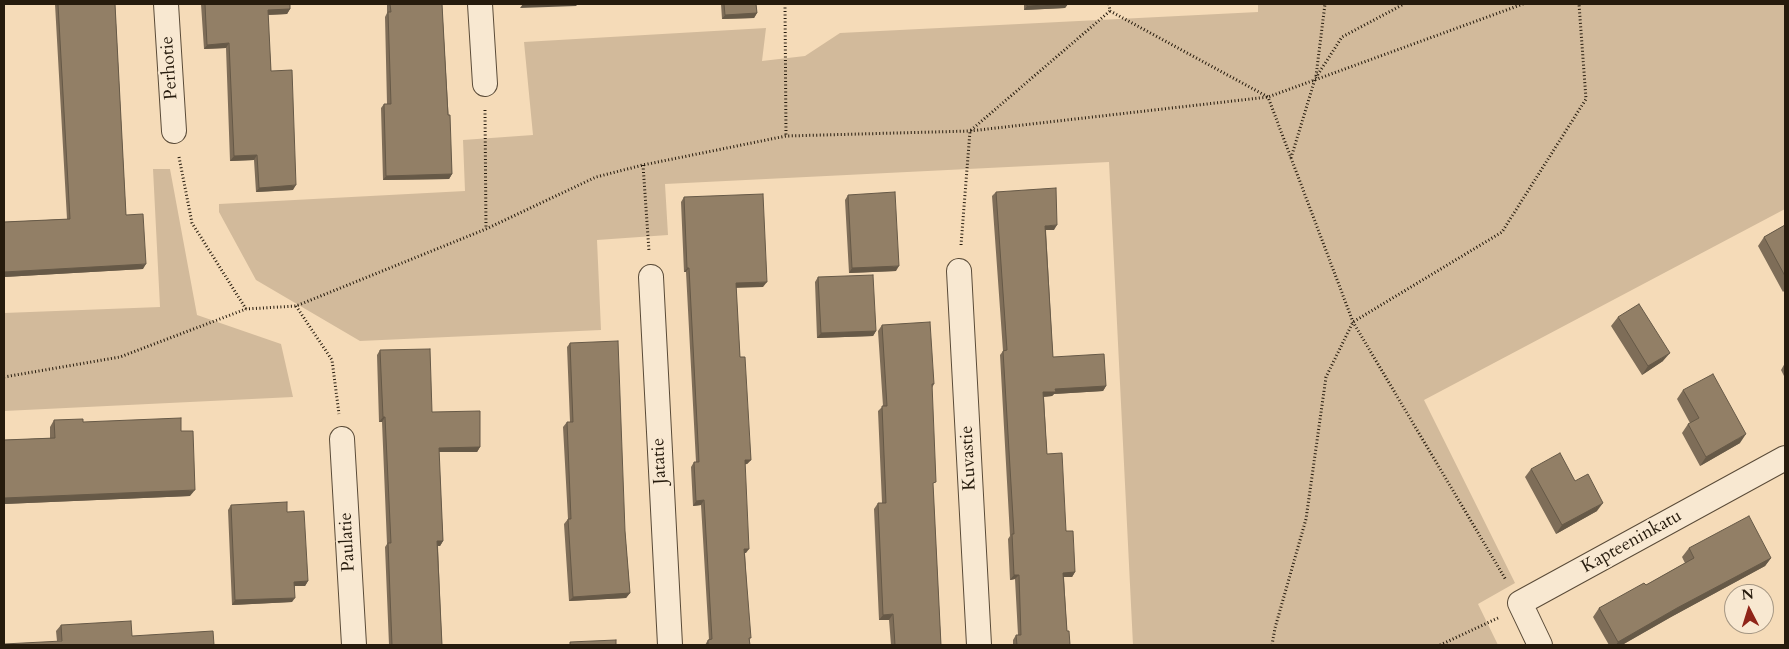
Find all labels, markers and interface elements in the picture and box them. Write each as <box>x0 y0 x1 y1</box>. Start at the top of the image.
street label: Perhotie <box>157 35 183 101</box>
street label: Kuvastie <box>957 425 981 491</box>
street label: Jatatie <box>648 437 672 485</box>
street label: Kapteeninkatu <box>1578 506 1686 578</box>
street label: Paulatie <box>336 512 360 572</box>
north arrow <box>1724 584 1774 634</box>
text: N <box>1741 585 1755 605</box>

